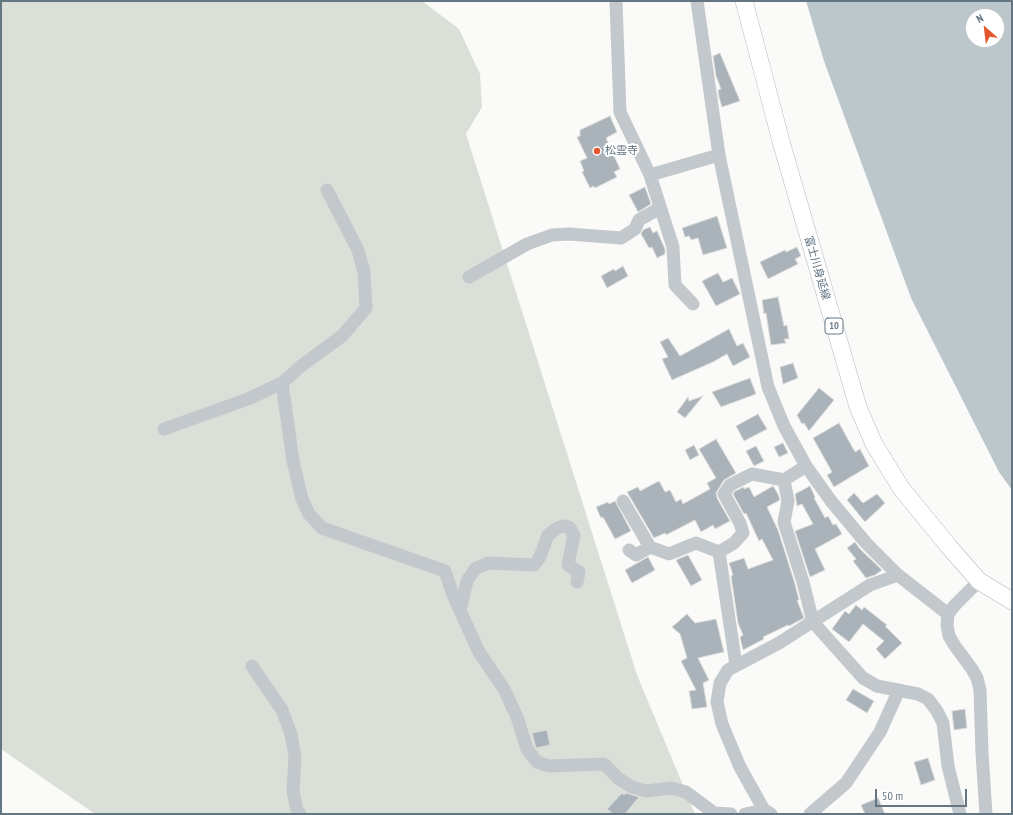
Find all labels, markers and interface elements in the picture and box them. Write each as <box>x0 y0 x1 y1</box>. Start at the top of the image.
north arrow <box>965 8 1005 48</box>
text: N <box>974 11 986 26</box>
place label: 松雲寺 <box>605 144 638 158</box>
marker: 松雲寺 <box>592 146 602 156</box>
street label: 富士川身延線 <box>802 234 832 302</box>
road number: 10 <box>825 318 843 334</box>
scale bar <box>877 781 969 807</box>
text: 50 m <box>882 788 903 803</box>

